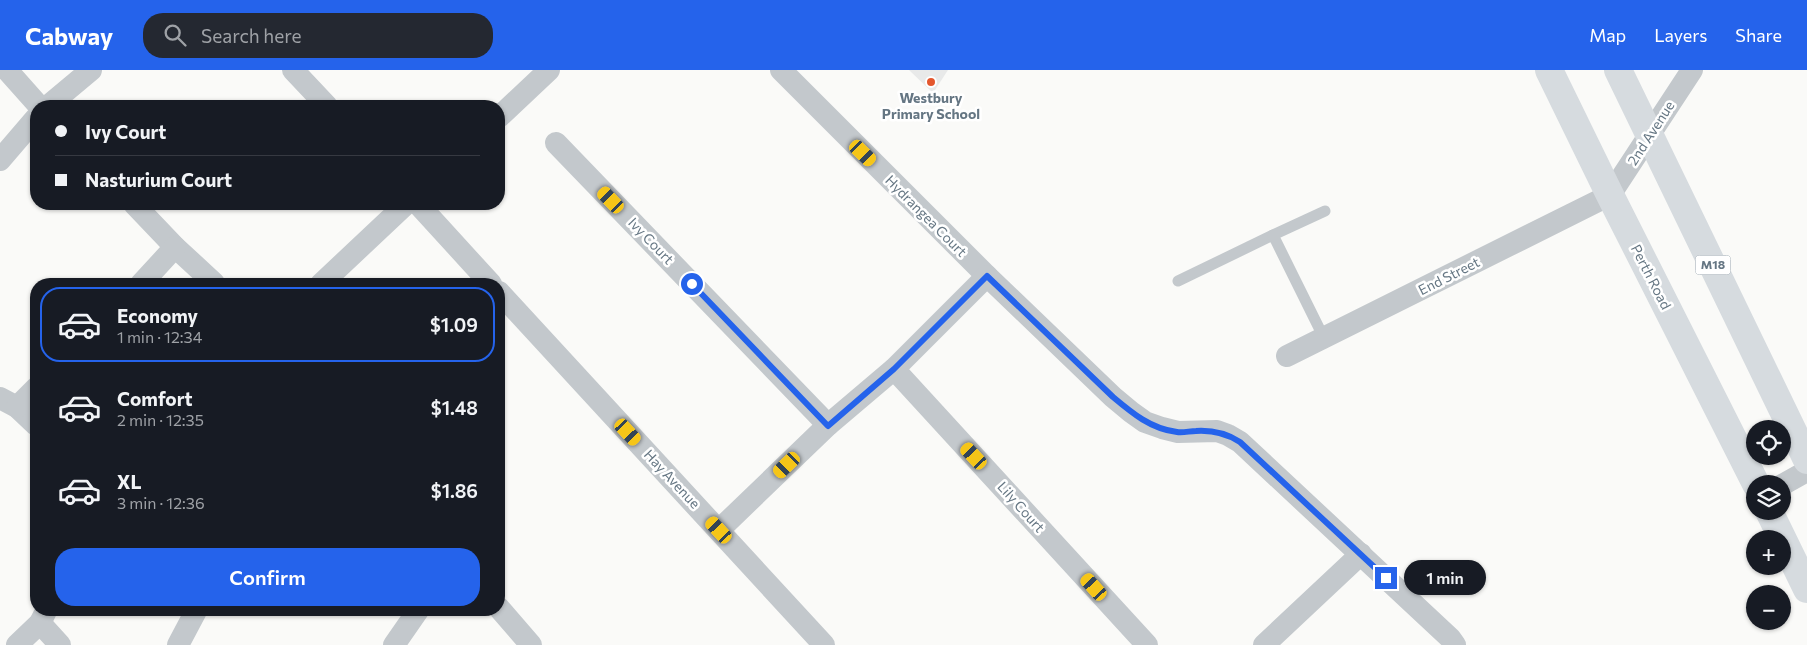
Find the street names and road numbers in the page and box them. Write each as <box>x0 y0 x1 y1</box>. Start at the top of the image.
street label: 2nd Avenue <box>1624 97 1678 168</box>
street label: Hydrangea Court <box>882 171 971 260</box>
street label: Ivy Court <box>625 214 678 268</box>
street label: Perth Road <box>1628 241 1675 312</box>
street label: End Street <box>1415 253 1483 298</box>
road number: M18 <box>1696 256 1730 274</box>
street label: Hay Avenue <box>641 446 704 512</box>
street label: Lily Court <box>994 478 1049 536</box>

